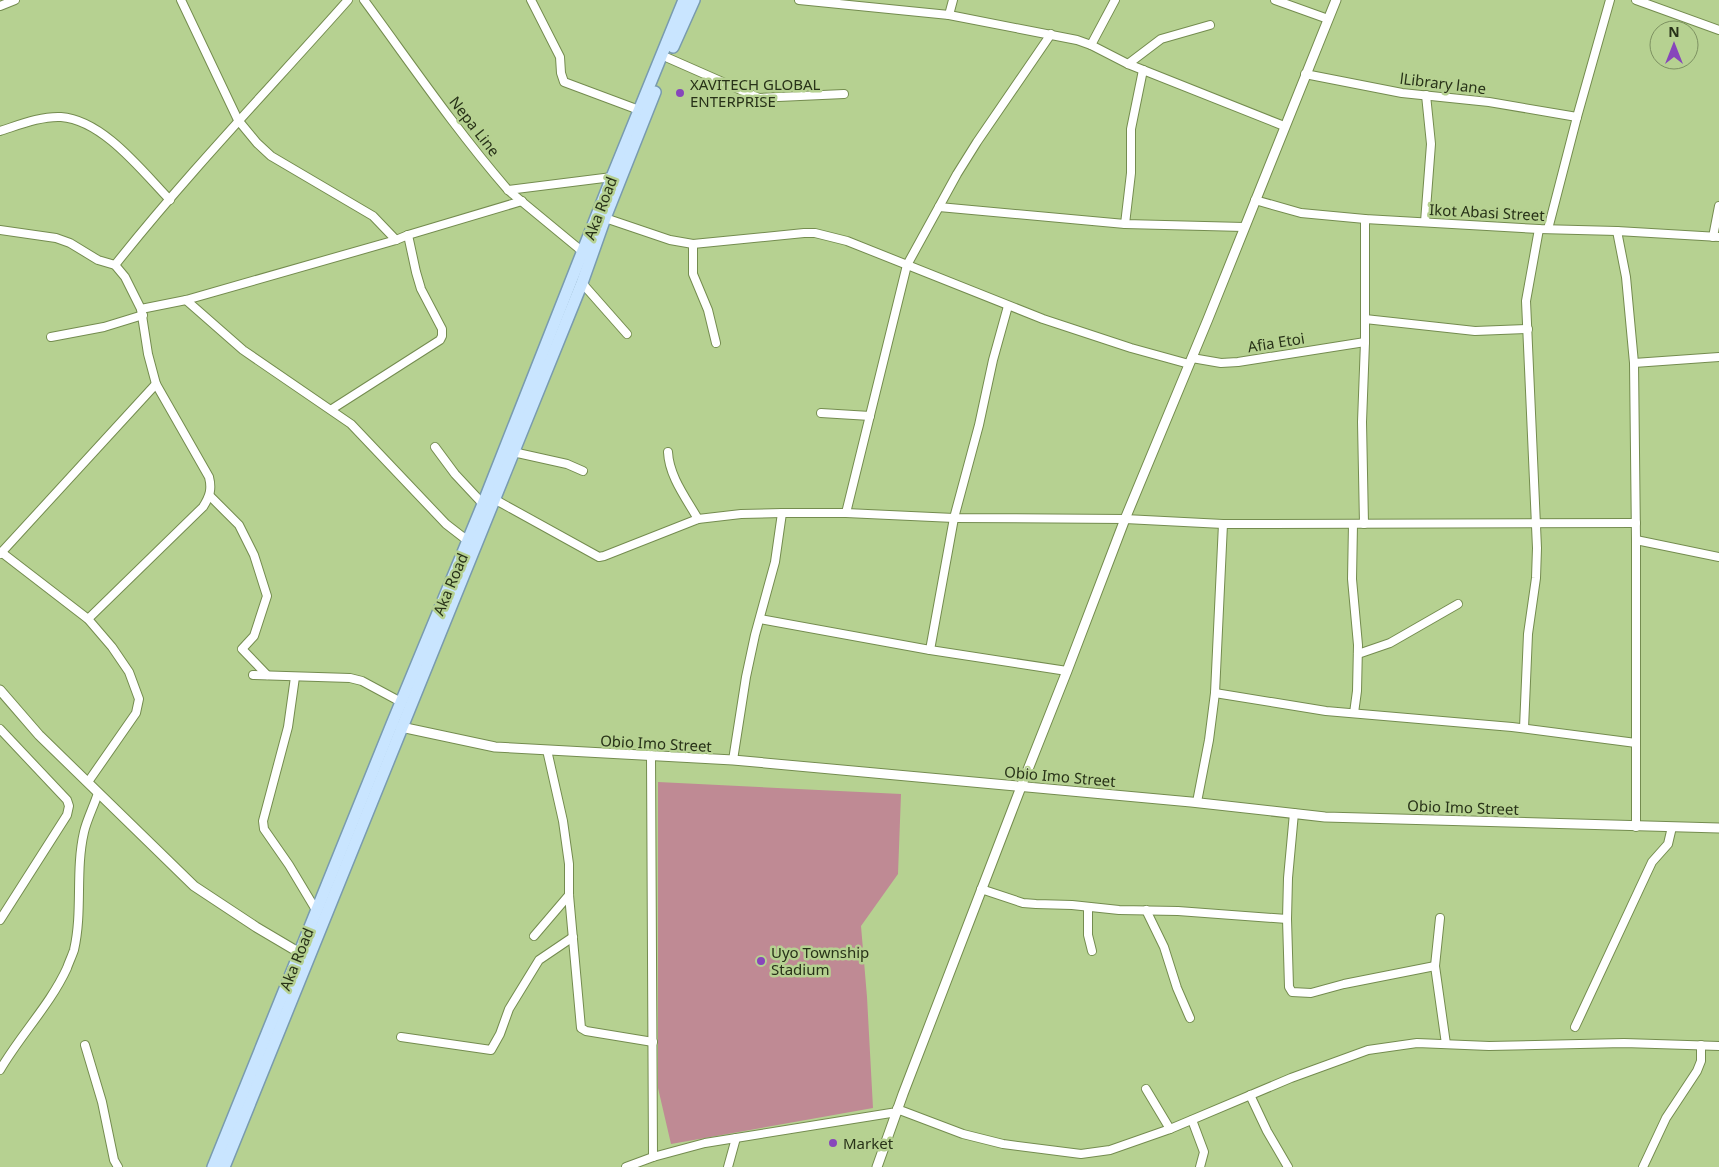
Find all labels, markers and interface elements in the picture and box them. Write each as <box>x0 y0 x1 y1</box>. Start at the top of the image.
north arrow <box>1649 20 1699 70</box>
text: N <box>1668 22 1680 41</box>
street label: lLibrary lane <box>1399 68 1487 98</box>
place label: XAVITECH GLOBAL ENTERPRISE <box>690 74 821 111</box>
marker: XAVITECH GLOBAL ENTERPRISE <box>674 87 686 99</box>
street label: Nepa Line <box>445 92 505 160</box>
street label: Aka Road <box>579 174 621 242</box>
street label: Ikot Abasi Street <box>1429 199 1546 225</box>
street label: Afia Etoi <box>1246 328 1306 356</box>
street label: Aka Road <box>428 550 472 618</box>
street label: Obio Imo Street <box>600 730 713 756</box>
street label: Obio Imo Street <box>1003 761 1117 791</box>
street label: Obio Imo Street <box>1407 795 1520 819</box>
street label: Aka Road <box>274 925 318 993</box>
place label: Uyo Township Stadium <box>771 942 869 979</box>
marker: Uyo Township Stadium <box>755 955 767 967</box>
place label: Market <box>843 1133 894 1153</box>
marker: Market <box>827 1137 839 1149</box>

